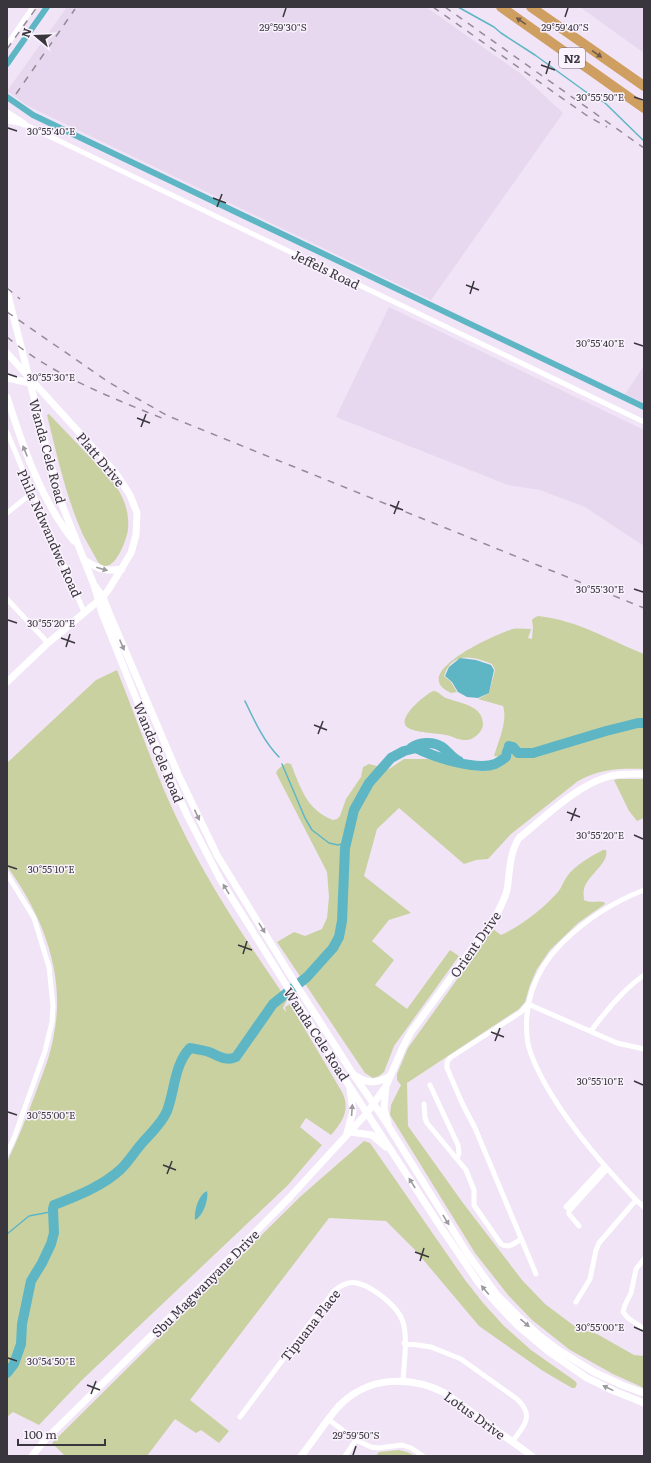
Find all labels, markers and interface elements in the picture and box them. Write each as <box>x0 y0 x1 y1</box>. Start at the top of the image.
north arrow <box>16 16 56 56</box>
one-way arrow <box>515 17 526 25</box>
text: 29°59'30"S <box>259 19 307 34</box>
text: 29°59'40"S <box>541 19 589 34</box>
text: N <box>17 25 35 39</box>
road number: N2 <box>559 48 585 68</box>
one-way arrow <box>592 50 603 58</box>
text: 30°55'50"E <box>576 89 624 104</box>
text: 30°55'40"E <box>27 123 75 138</box>
street label: Jeffels Road <box>289 244 363 294</box>
text: 30°55'40"E <box>576 335 624 350</box>
text: 30°55'30"E <box>27 369 75 384</box>
street label: Wanda Cele Road <box>25 397 71 506</box>
street label: Platt Drive <box>72 428 130 491</box>
one-way arrow <box>22 444 28 456</box>
street label: Phila Ndwandwe Road <box>13 466 87 600</box>
one-way arrow <box>96 566 108 572</box>
text: 30°55'30"E <box>576 581 624 596</box>
text: 30°55'20"E <box>27 615 75 630</box>
one-way arrow <box>119 639 125 650</box>
street label: Wanda Cele Road <box>129 699 189 805</box>
one-way arrow <box>194 809 200 820</box>
text: 30°55'20"E <box>576 827 624 842</box>
text: 30°55'10"E <box>27 861 75 876</box>
one-way arrow <box>222 883 229 895</box>
street label: Orient Drive <box>445 907 505 981</box>
one-way arrow <box>258 922 266 933</box>
street label: Wanda Cele Road <box>280 984 354 1084</box>
text: 30°55'10"E <box>576 1073 624 1088</box>
one-way arrow <box>348 1104 355 1116</box>
text: 30°55'00"E <box>27 1107 75 1122</box>
one-way arrow <box>408 1178 416 1188</box>
one-way arrow <box>443 1214 450 1226</box>
street label: Sbu Magwanyane Drive <box>147 1225 263 1341</box>
street label: Tipuana Place <box>276 1285 345 1365</box>
one-way arrow <box>481 1285 490 1296</box>
one-way arrow <box>520 1318 531 1327</box>
text: 30°55'00"E <box>576 1319 624 1334</box>
text: 30°54'50"E <box>27 1353 75 1368</box>
one-way arrow <box>602 1385 614 1391</box>
street label: Lotus Drive <box>440 1386 510 1444</box>
scale bar <box>18 1421 105 1447</box>
text: 100 m <box>24 1425 57 1443</box>
text: 29°59'50"S <box>333 1427 379 1442</box>

